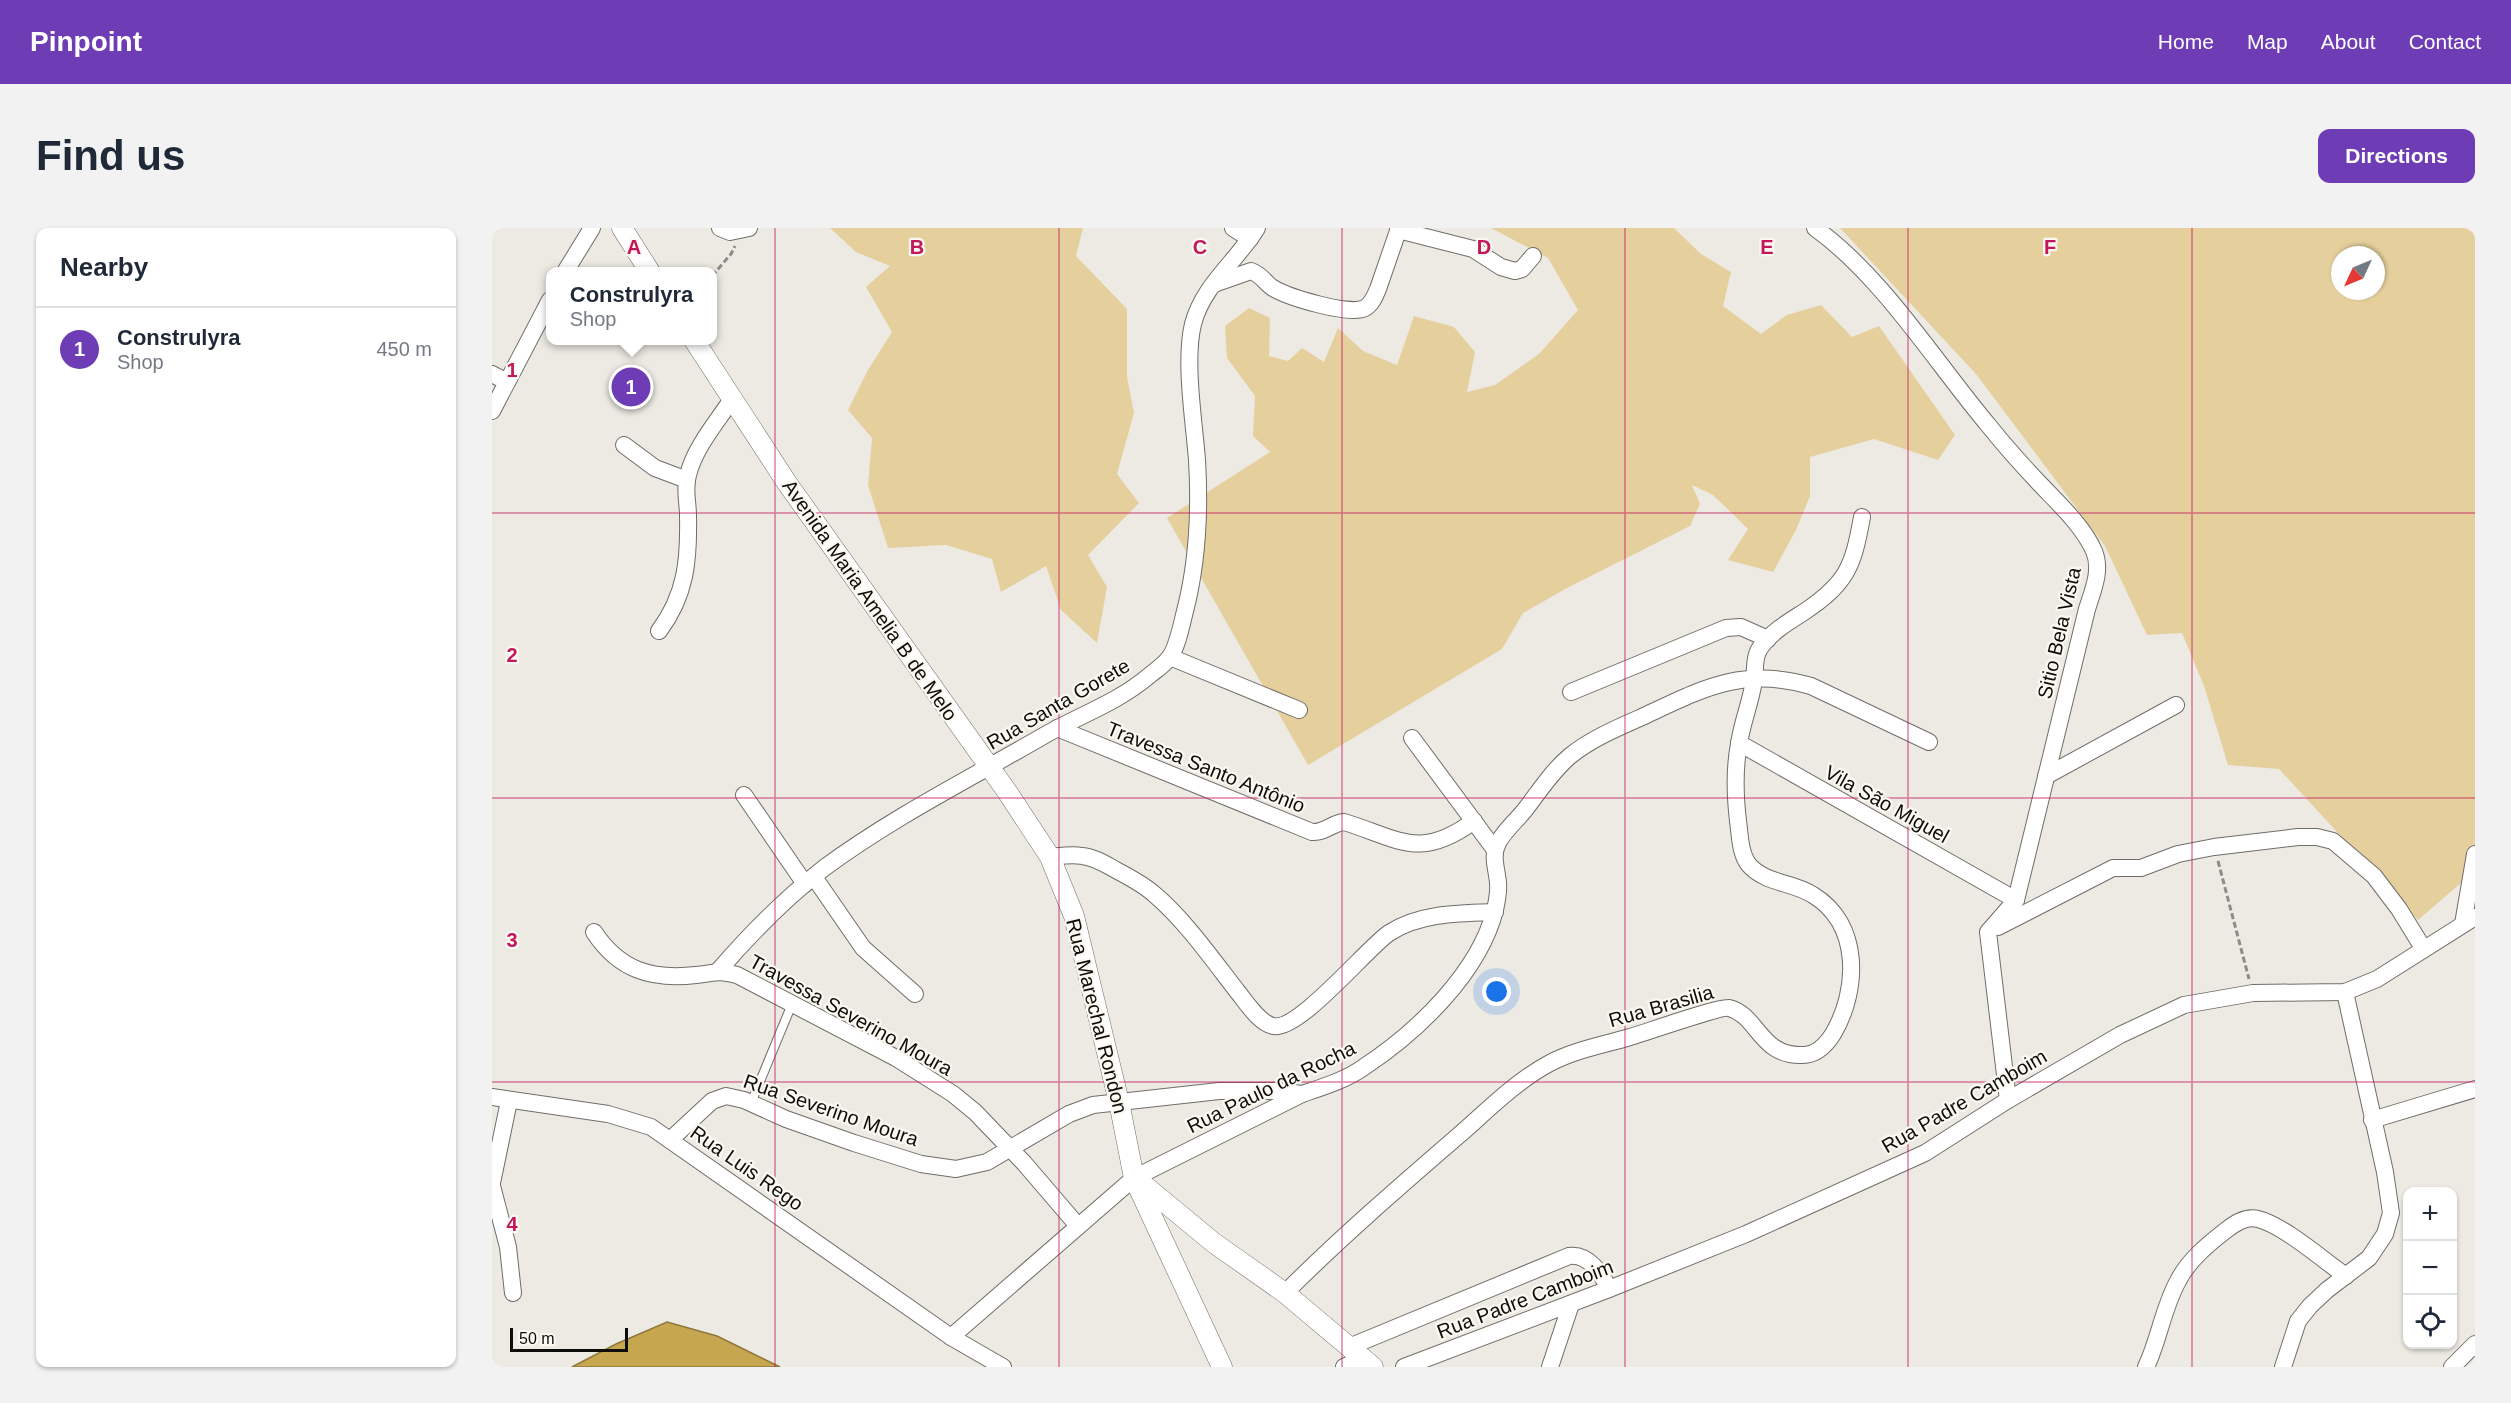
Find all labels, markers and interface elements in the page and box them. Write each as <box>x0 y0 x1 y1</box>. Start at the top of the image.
text: Pinpoint <box>30 26 142 57</box>
text: Home <box>2158 30 2214 53</box>
text: Map <box>2247 30 2288 53</box>
text: About <box>2321 30 2376 53</box>
text: Contact <box>2409 30 2481 53</box>
button: Directions <box>2318 129 2475 183</box>
text: Find us <box>36 132 185 179</box>
text: A <box>627 236 641 258</box>
text: B <box>910 236 924 258</box>
text: C <box>1193 236 1207 258</box>
text: D <box>1477 236 1491 258</box>
text: E <box>1760 236 1774 258</box>
text: F <box>2044 236 2056 258</box>
north arrow <box>2331 246 2385 300</box>
text: Nearby <box>60 252 148 282</box>
popup <box>546 267 717 345</box>
text: Construlyra <box>570 282 693 307</box>
text: Shop <box>570 308 616 330</box>
text: Construlyra <box>117 325 240 350</box>
text: 1 <box>74 338 85 360</box>
text: 450 m <box>376 338 432 360</box>
text: Shop <box>117 351 164 373</box>
text: 1 <box>506 359 518 381</box>
pin: 1 <box>612 364 650 410</box>
street label: Avenida Maria Amelia B de Melo <box>778 475 962 725</box>
street label: Sitio Bela Vista <box>2033 564 2085 701</box>
text: 2 <box>506 644 518 666</box>
street label: Rua Santa Gorete <box>983 654 1133 754</box>
street label: Travessa Santo Antônio <box>1104 717 1308 817</box>
street label: Vila São Miguel <box>1821 761 1953 847</box>
street label: Rua Marechal Rondon <box>1062 916 1132 1116</box>
text: 3 <box>506 929 518 951</box>
street label: Travessa Severino Moura <box>746 950 957 1080</box>
your location <box>1482 977 1511 1006</box>
street label: Rua Brasilia <box>1606 980 1717 1031</box>
street label: Rua Paulo da Rocha <box>1183 1036 1360 1137</box>
street label: Rua Padre Camboim <box>1878 1045 2050 1157</box>
street label: Rua Severino Moura <box>741 1070 922 1151</box>
street label: Rua Luis Rego <box>686 1121 808 1215</box>
map controls <box>2403 1187 2457 1349</box>
button: + <box>2403 1187 2457 1241</box>
text: 4 <box>506 1213 518 1235</box>
button: − <box>2403 1241 2457 1295</box>
street label: Rua Padre Camboim <box>1434 1255 1616 1343</box>
button: locate <box>2403 1295 2457 1349</box>
scale bar <box>510 1325 628 1352</box>
text: 50 m <box>519 1330 555 1347</box>

